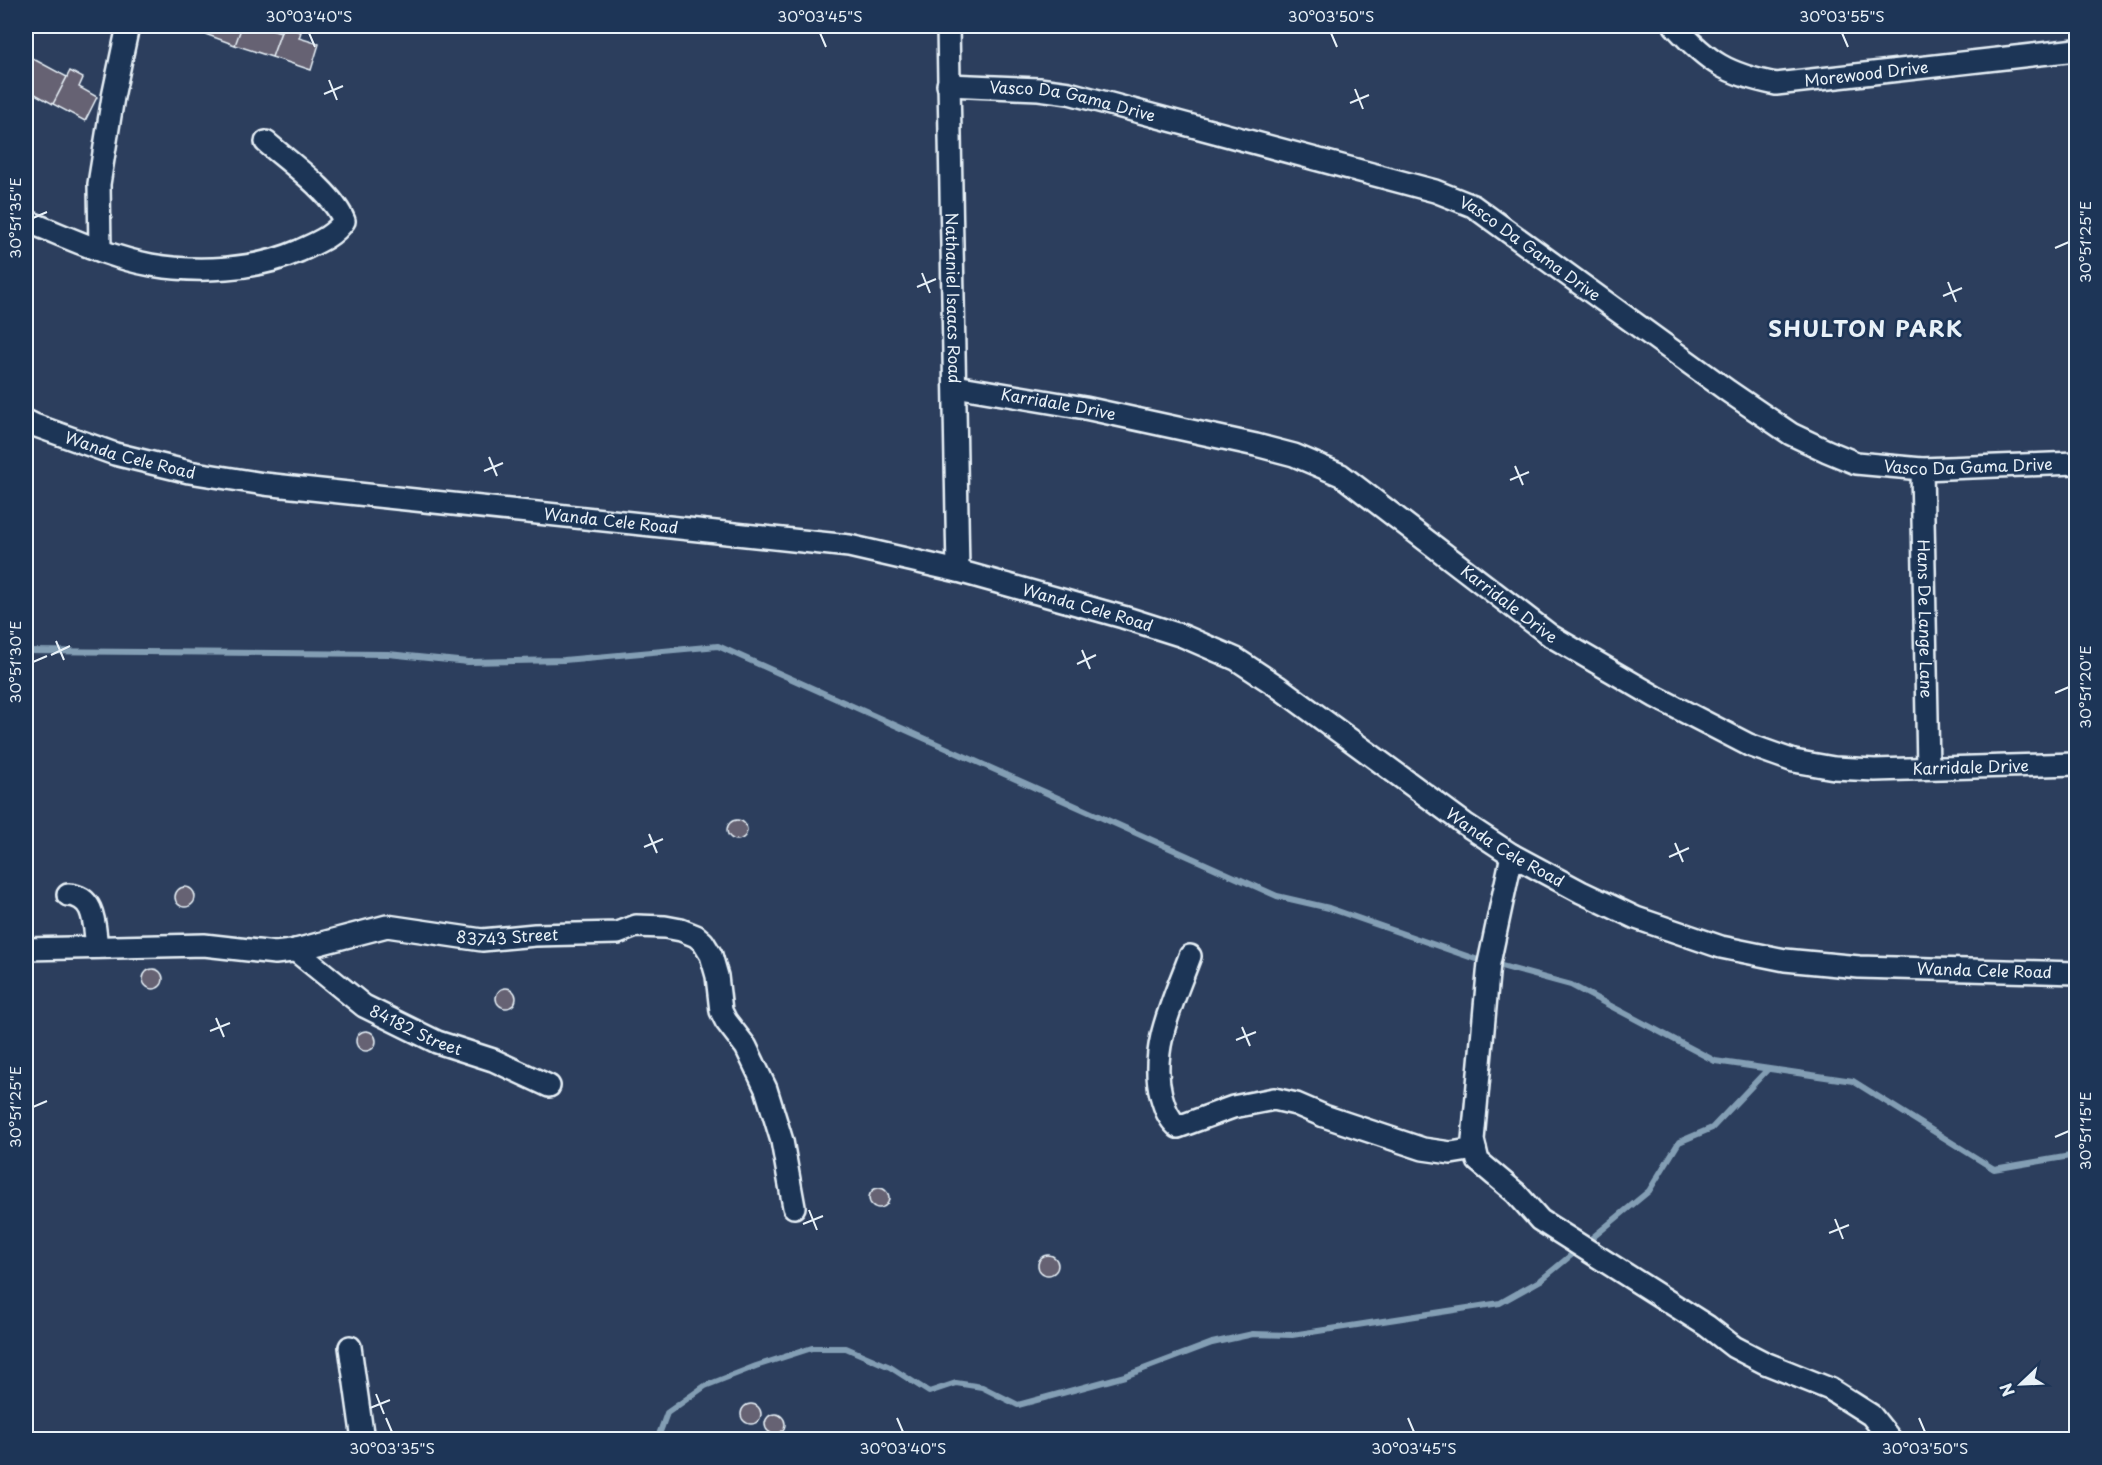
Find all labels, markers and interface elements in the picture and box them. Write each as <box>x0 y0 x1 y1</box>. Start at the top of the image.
text: 30°03'40"S <box>266 4 352 27</box>
text: 30°03'45"S <box>777 4 863 27</box>
text: 30°03'50"S <box>1288 4 1374 27</box>
text: 30°03'55"S <box>1799 4 1885 27</box>
street label: Morewood Drive <box>1803 54 1929 92</box>
street label: Vasco Da Gama Drive <box>989 74 1158 127</box>
text: 30°51'35"E <box>3 177 26 259</box>
street label: Vasco Da Gama Drive <box>1456 189 1606 306</box>
text: 30°51'25"E <box>2073 201 2096 283</box>
street label: Nathaniel Isaacs Road <box>940 212 968 384</box>
district label: SHULTON PARK <box>1768 311 1964 344</box>
street label: Karridale Drive <box>999 381 1118 425</box>
street label: Wanda Cele Road <box>62 424 197 484</box>
street label: Vasco Da Gama Drive <box>1883 451 2053 480</box>
street label: Wanda Cele Road <box>543 501 680 539</box>
street label: Hans De Lange Lane <box>1912 539 1940 699</box>
street label: Karridale Drive <box>1456 558 1562 648</box>
street label: Wanda Cele Road <box>1020 577 1157 637</box>
text: 30°51'30"E <box>3 620 26 704</box>
text: 30°51'20"E <box>2073 645 2096 729</box>
street label: Karridale Drive <box>1912 752 2029 780</box>
street label: Wanda Cele Road <box>1442 801 1569 892</box>
street label: 83743 Street <box>455 921 558 951</box>
street label: Wanda Cele Road <box>1917 956 2052 983</box>
street label: 84182 Street <box>366 998 465 1060</box>
text: 30°51'25"E <box>3 1066 26 1148</box>
text: 30°51'15"E <box>2073 1092 2096 1170</box>
north arrow <box>1991 1354 2051 1414</box>
text: N <box>1993 1380 2020 1401</box>
text: 30°03'35"S <box>349 1436 435 1459</box>
text: 30°03'40"S <box>860 1436 946 1459</box>
text: 30°03'45"S <box>1371 1436 1457 1459</box>
text: 30°03'50"S <box>1882 1436 1968 1459</box>

